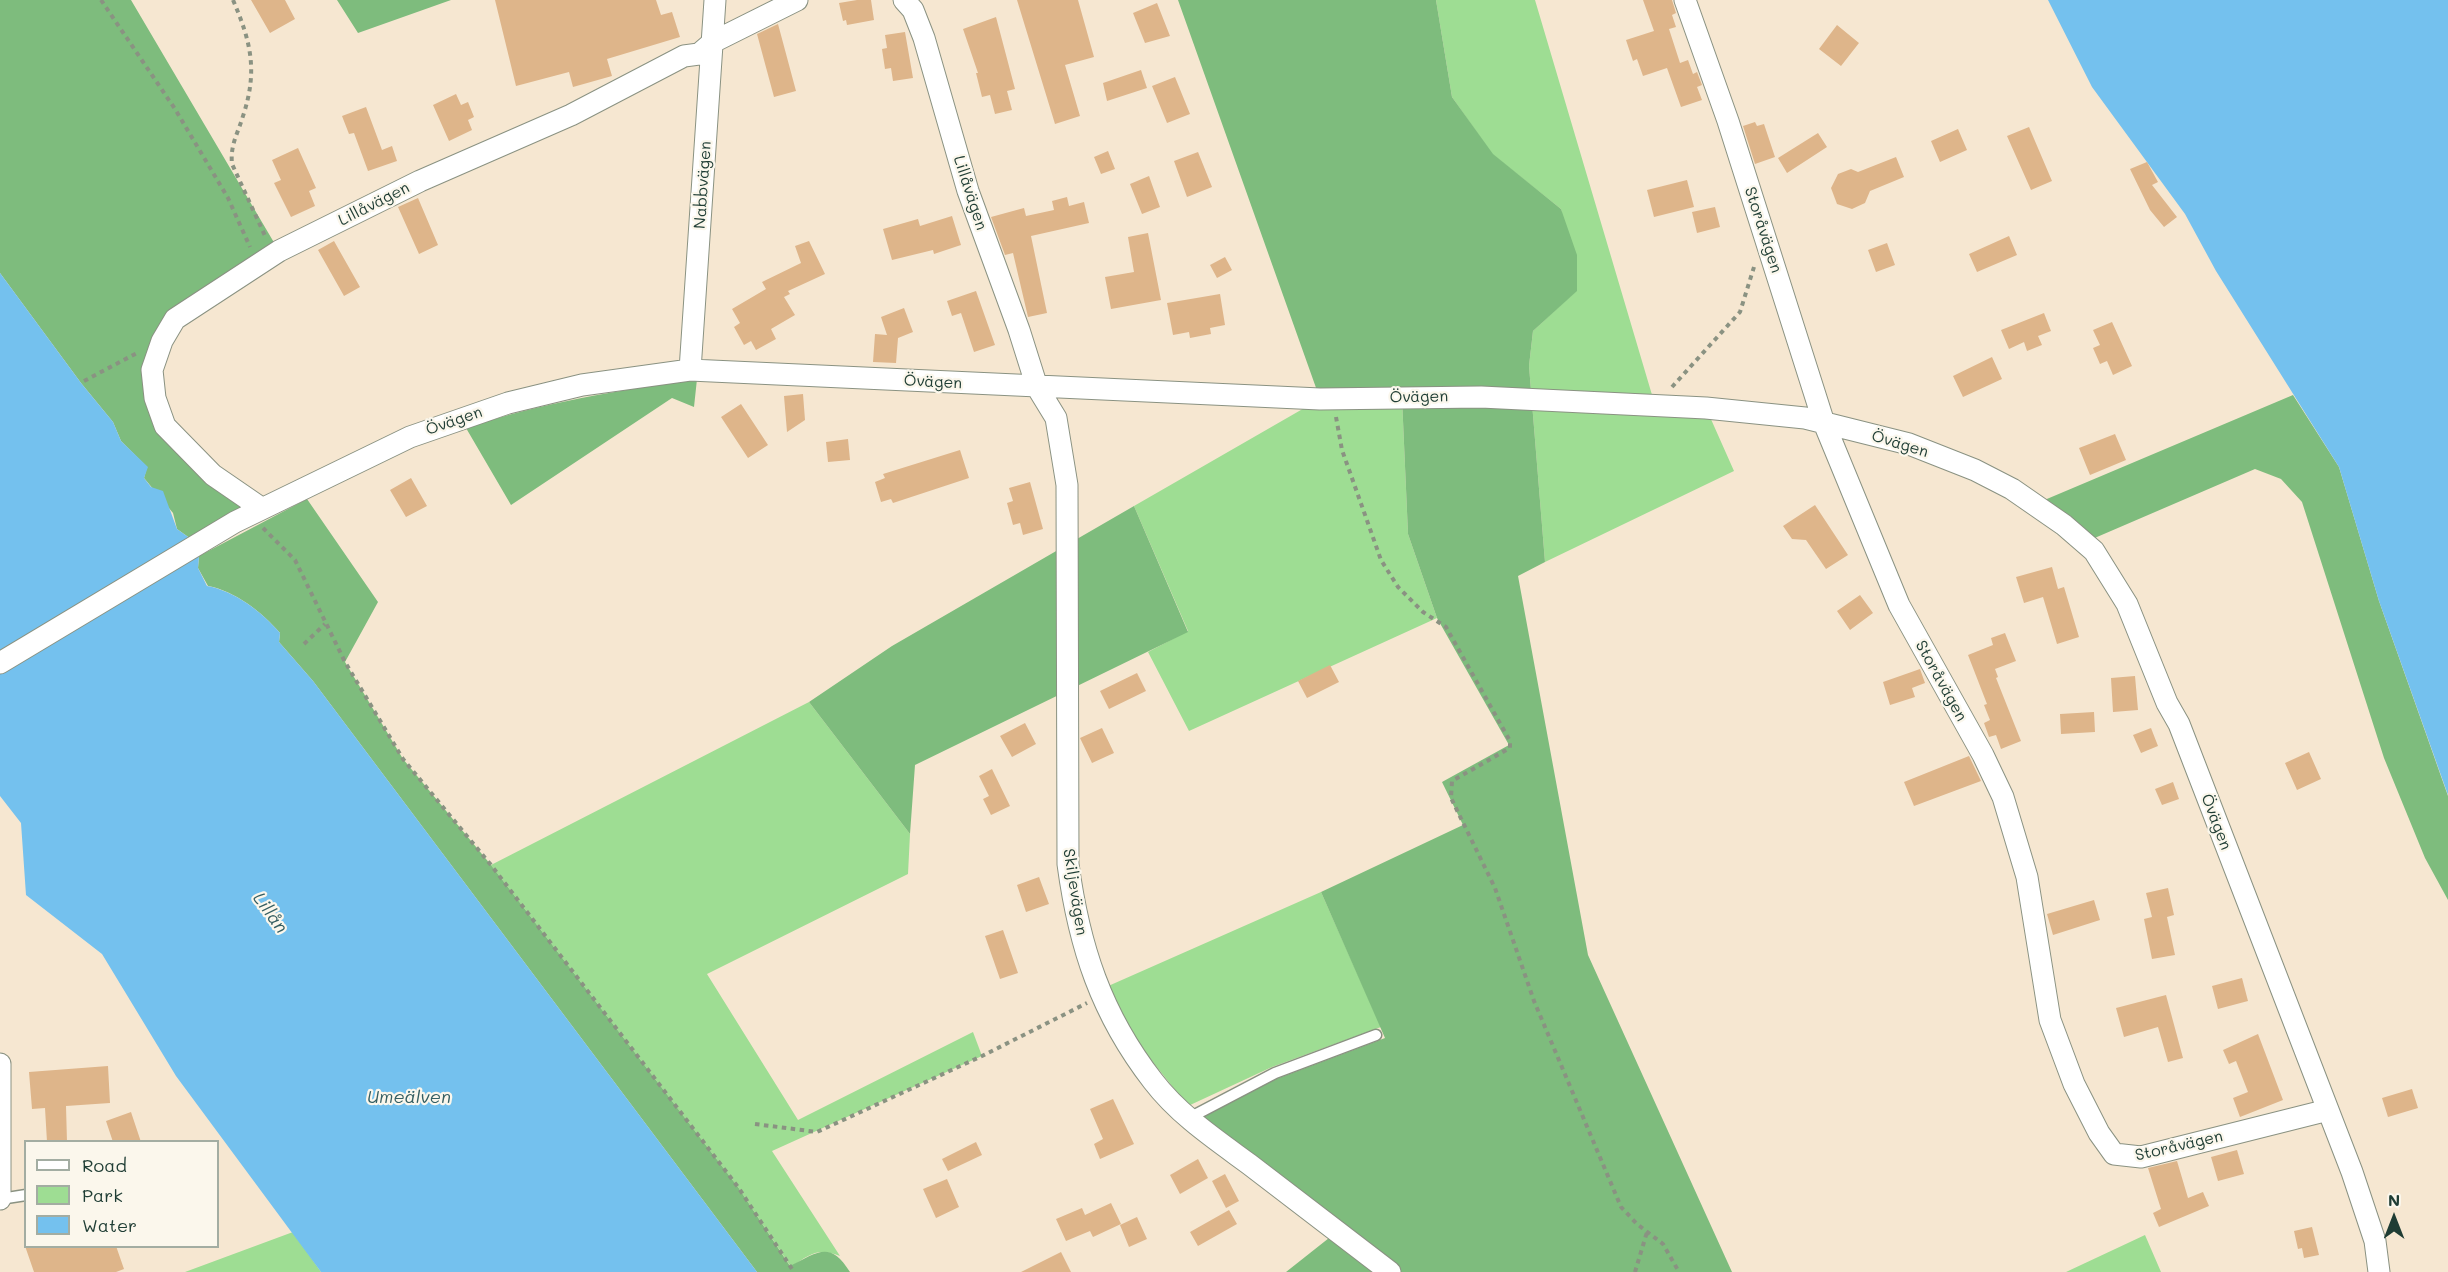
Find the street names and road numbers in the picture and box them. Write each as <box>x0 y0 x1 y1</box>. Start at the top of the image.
street label: Nabbvägen <box>690 140 716 230</box>
street label: Lillåvägen <box>949 153 991 233</box>
street label: Lillåvägen <box>335 178 413 230</box>
street label: Storåvägen <box>1740 185 1786 275</box>
street label: Övägen <box>903 371 963 393</box>
street label: Övägen <box>1390 387 1448 407</box>
street label: Övägen <box>423 402 485 440</box>
street label: Övägen <box>1869 426 1931 462</box>
street label: Storåvägen <box>1911 637 1971 725</box>
street label: Övägen <box>2197 791 2235 853</box>
street label: Skiljevägen <box>1059 847 1091 937</box>
street label: Storåvägen <box>2133 1127 2225 1165</box>

